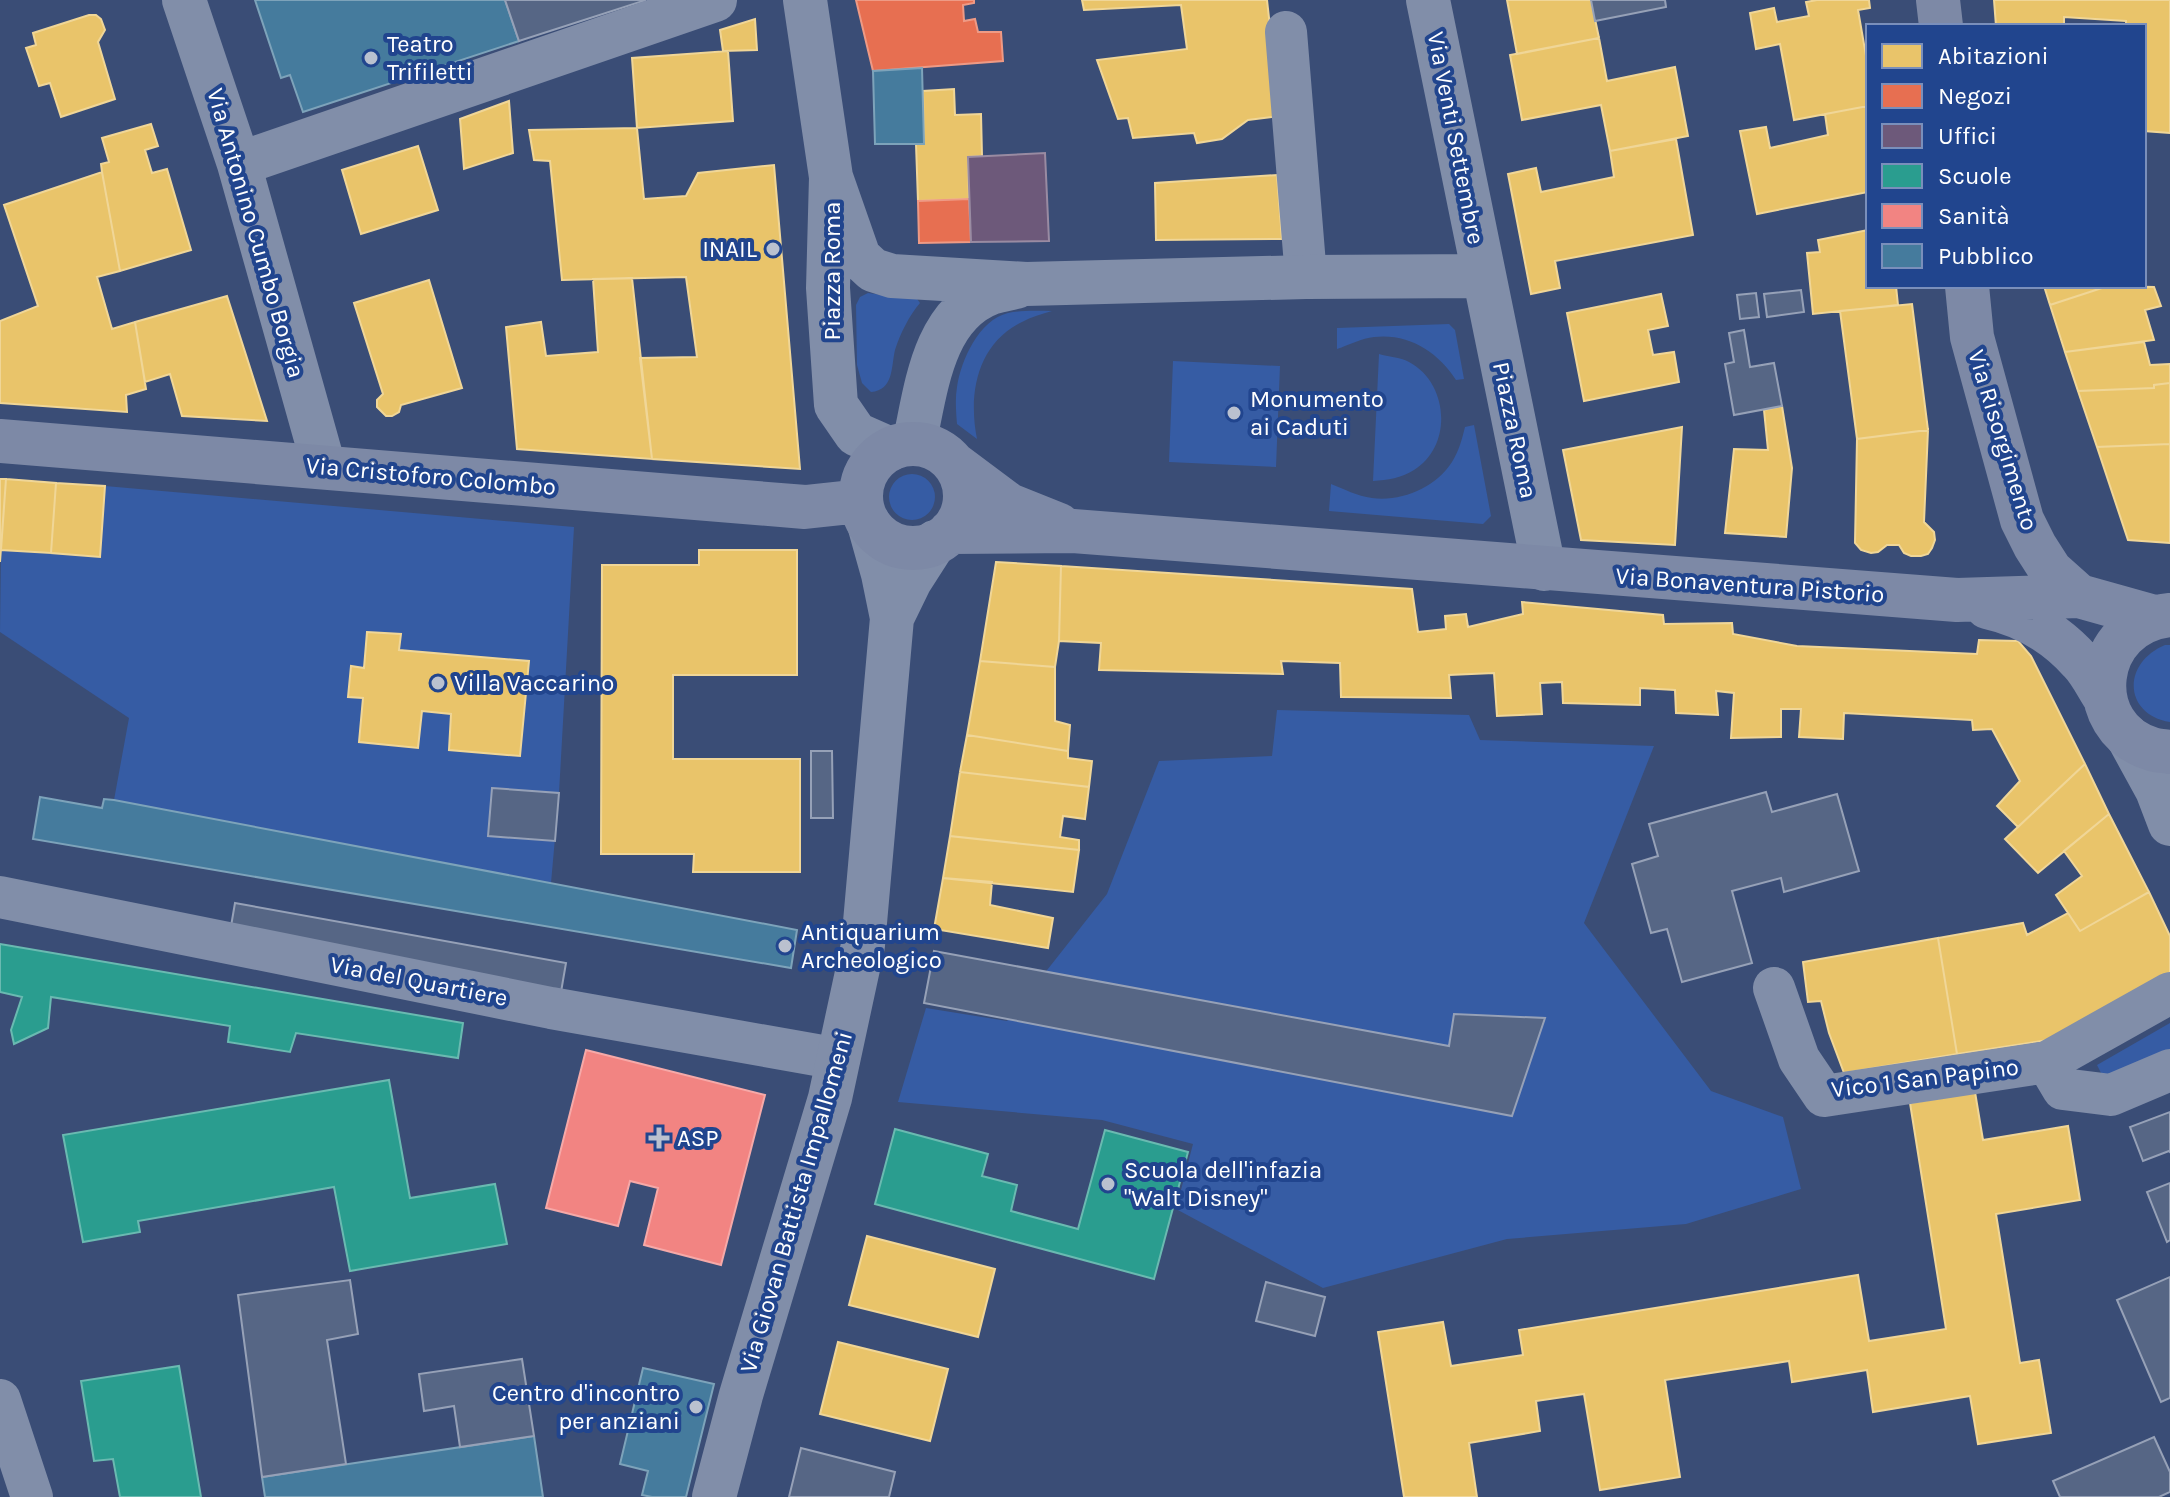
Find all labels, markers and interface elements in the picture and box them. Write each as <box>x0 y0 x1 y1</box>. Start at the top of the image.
legend <box>1866 24 2146 288</box>
street label: Via Venti Settembre <box>1422 29 1490 247</box>
place label: Teatro Trifiletti <box>387 30 473 86</box>
text: Abitazioni <box>1938 42 2049 70</box>
marker: Teatro Trifiletti <box>362 49 380 67</box>
text: Negozi <box>1938 82 2012 110</box>
street label: Via Antonino Cumbo Borgia <box>201 85 311 381</box>
text: Uffici <box>1938 122 1997 150</box>
text: Scuole <box>1938 162 2012 190</box>
street label: Piazza Roma <box>818 202 846 340</box>
text: Sanità <box>1938 202 2010 230</box>
place label: INAIL <box>702 235 758 263</box>
marker: INAIL <box>764 240 782 258</box>
text: Pubblico <box>1938 242 2034 270</box>
street label: Via Risorgimento <box>1962 346 2044 534</box>
street label: Piazza Roma <box>1487 359 1543 501</box>
place label: Monumento ai Caduti <box>1250 385 1384 441</box>
marker: Monumento ai Caduti <box>1225 404 1243 422</box>
street label: Via Cristoforo Colombo <box>305 451 557 501</box>
street label: Via Bonaventura Pistorio <box>1615 562 1885 608</box>
place label: Villa Vaccarino <box>454 669 614 697</box>
marker: Villa Vaccarino <box>429 674 447 692</box>
place label: Antiquarium Archeologico <box>801 918 942 974</box>
marker: Antiquarium Archeologico <box>776 937 794 955</box>
street label: Via del Quartiere <box>328 950 510 1012</box>
street label: Via Giovan Battista Impallomeni <box>734 1028 858 1376</box>
street label: Vico 1 San Papino <box>1830 1053 2020 1103</box>
place label: ASP <box>677 1124 719 1152</box>
marker: ASP <box>648 1127 670 1149</box>
place label: Scuola dell'infazia "Walt Disney" <box>1124 1156 1322 1212</box>
marker: Scuola dell'infazia "Walt Disney" <box>1099 1175 1117 1193</box>
place label: Centro d'incontro per anziani <box>492 1379 680 1435</box>
marker: Centro d'incontro per anziani <box>687 1398 705 1416</box>

